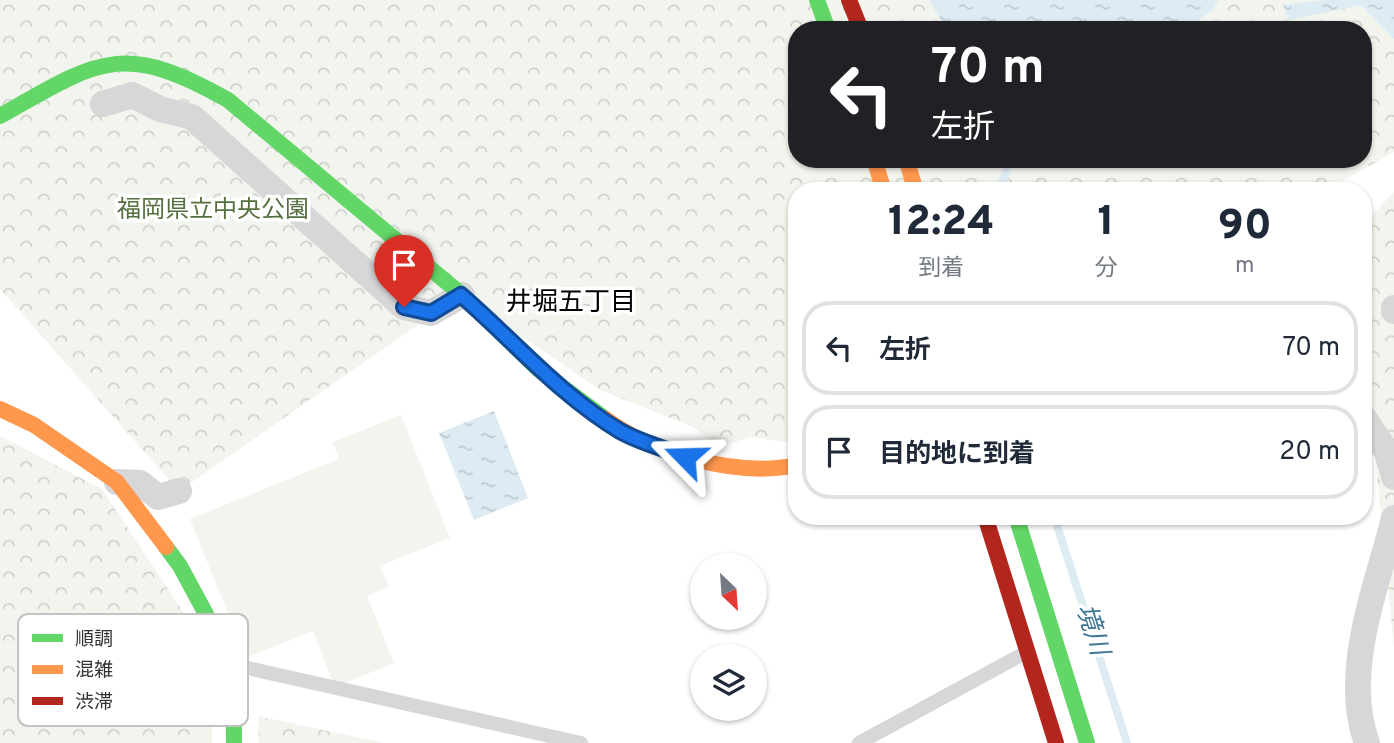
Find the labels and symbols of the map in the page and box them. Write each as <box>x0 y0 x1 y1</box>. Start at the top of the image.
park label: 福岡県立中央公園 <box>117 196 309 226</box>
pin <box>374 235 434 307</box>
district label: 井堀五丁目 <box>506 287 636 320</box>
position arrow <box>648 420 722 494</box>
north arrow <box>690 553 766 630</box>
water label: 境川 <box>1067 600 1116 663</box>
legend <box>18 614 248 726</box>
text: 順調 <box>75 628 113 652</box>
text: 混雑 <box>75 659 113 683</box>
text: 渋滞 <box>75 691 113 715</box>

